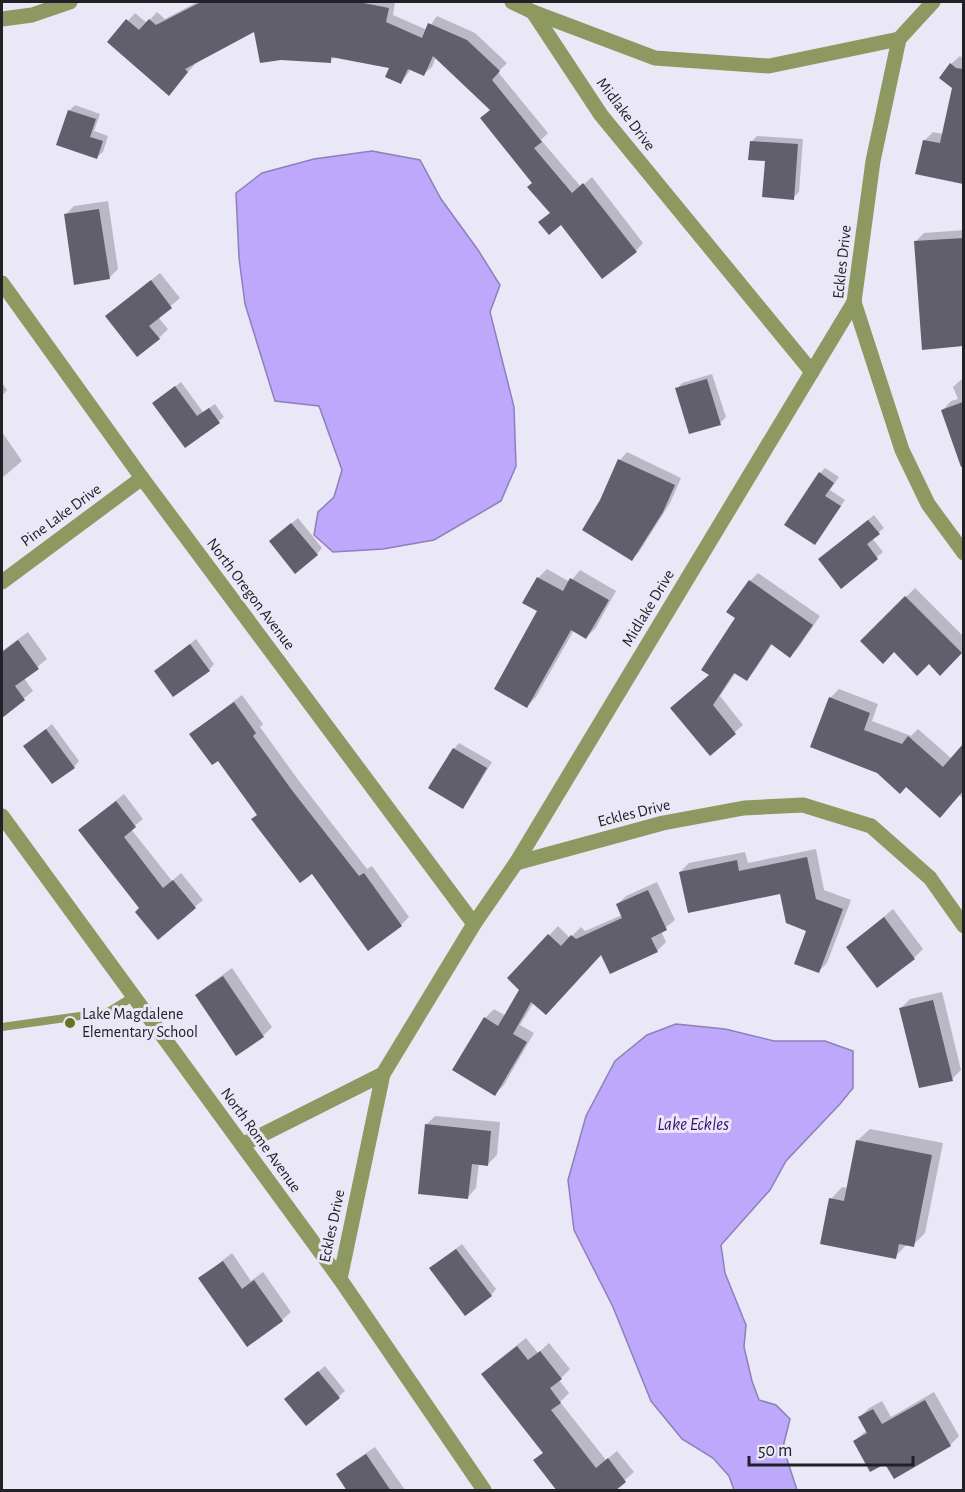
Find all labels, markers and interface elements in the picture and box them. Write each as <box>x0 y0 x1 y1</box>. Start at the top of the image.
street label: Midlake Drive <box>594 75 658 153</box>
street label: Eckles Drive <box>830 224 854 300</box>
street label: Pine Lake Drive <box>18 481 104 549</box>
street label: North Oregon Avenue <box>204 535 298 653</box>
street label: Midlake Drive <box>619 567 677 649</box>
street label: Eckles Drive <box>596 796 672 830</box>
place label: Lake Magdalene Elementary School <box>82 1006 198 1041</box>
marker: Lake Magdalene Elementary School <box>63 1016 77 1030</box>
street label: North Rome Avenue <box>218 1085 304 1195</box>
water label: Lake Eckles <box>657 1116 729 1134</box>
street label: Eckles Drive <box>316 1188 348 1264</box>
scale bar <box>749 1429 912 1467</box>
text: 50 m <box>758 1442 792 1460</box>

